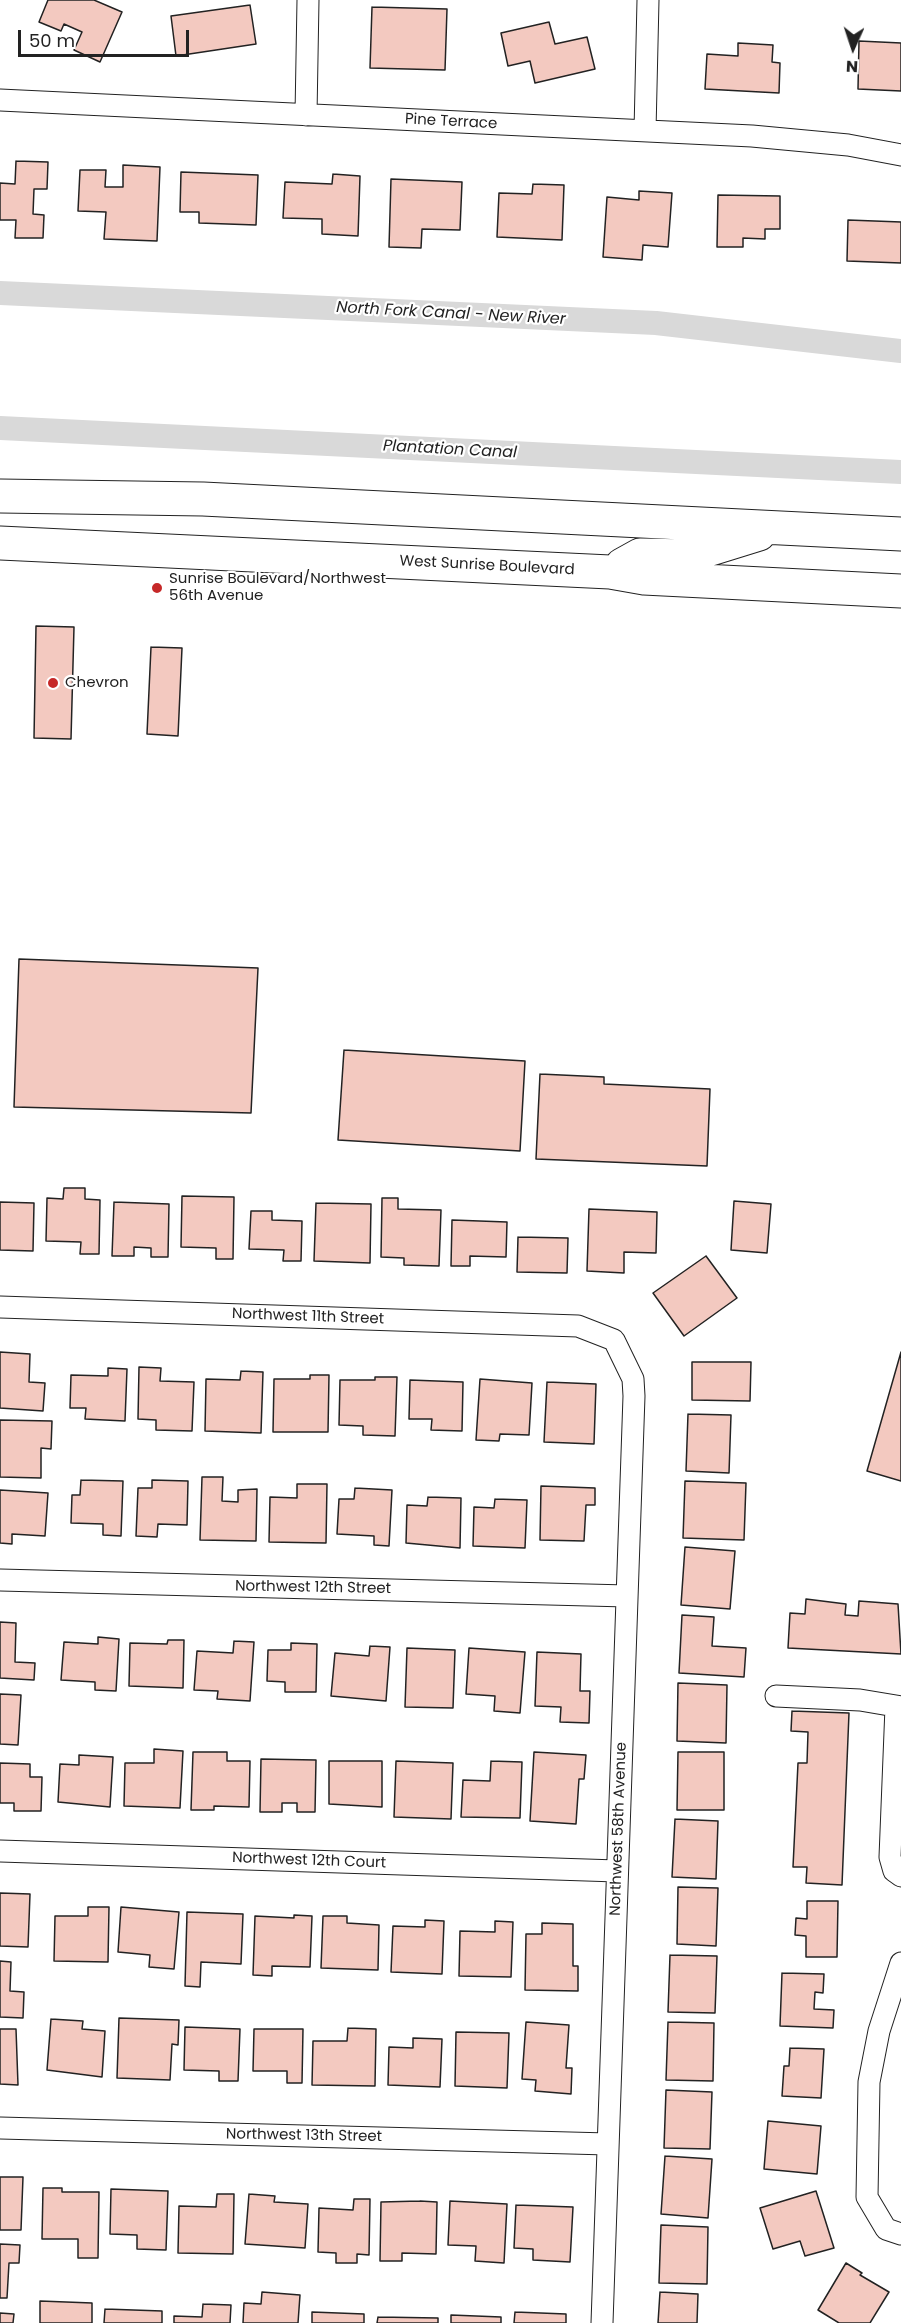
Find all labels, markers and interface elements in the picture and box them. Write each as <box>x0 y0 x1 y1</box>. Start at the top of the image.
scale bar <box>21 18 192 56</box>
north arrow <box>823 18 883 78</box>
text: 50 m <box>29 28 75 53</box>
text: N <box>845 55 859 78</box>
street label: Pine Terrace <box>404 111 498 133</box>
water label: North Fork Canal - New River <box>336 298 566 330</box>
water label: Plantation Canal <box>383 437 517 463</box>
street label: West Sunrise Boulevard <box>399 552 575 580</box>
place label: Sunrise Boulevard/Northwest 56th Avenue <box>169 570 386 605</box>
marker: Sunrise Boulevard/Northwest 56th Avenue <box>150 581 164 595</box>
place label: Chevron <box>65 674 129 692</box>
marker: Chevron <box>46 676 60 690</box>
street label: Northwest 11th Street <box>232 1305 384 1329</box>
street label: Northwest 12th Street <box>235 1578 391 1598</box>
street label: Northwest 58th Avenue <box>607 1742 631 1916</box>
street label: Northwest 12th Court <box>232 1849 386 1873</box>
street label: Northwest 13th Street <box>226 2126 382 2146</box>

